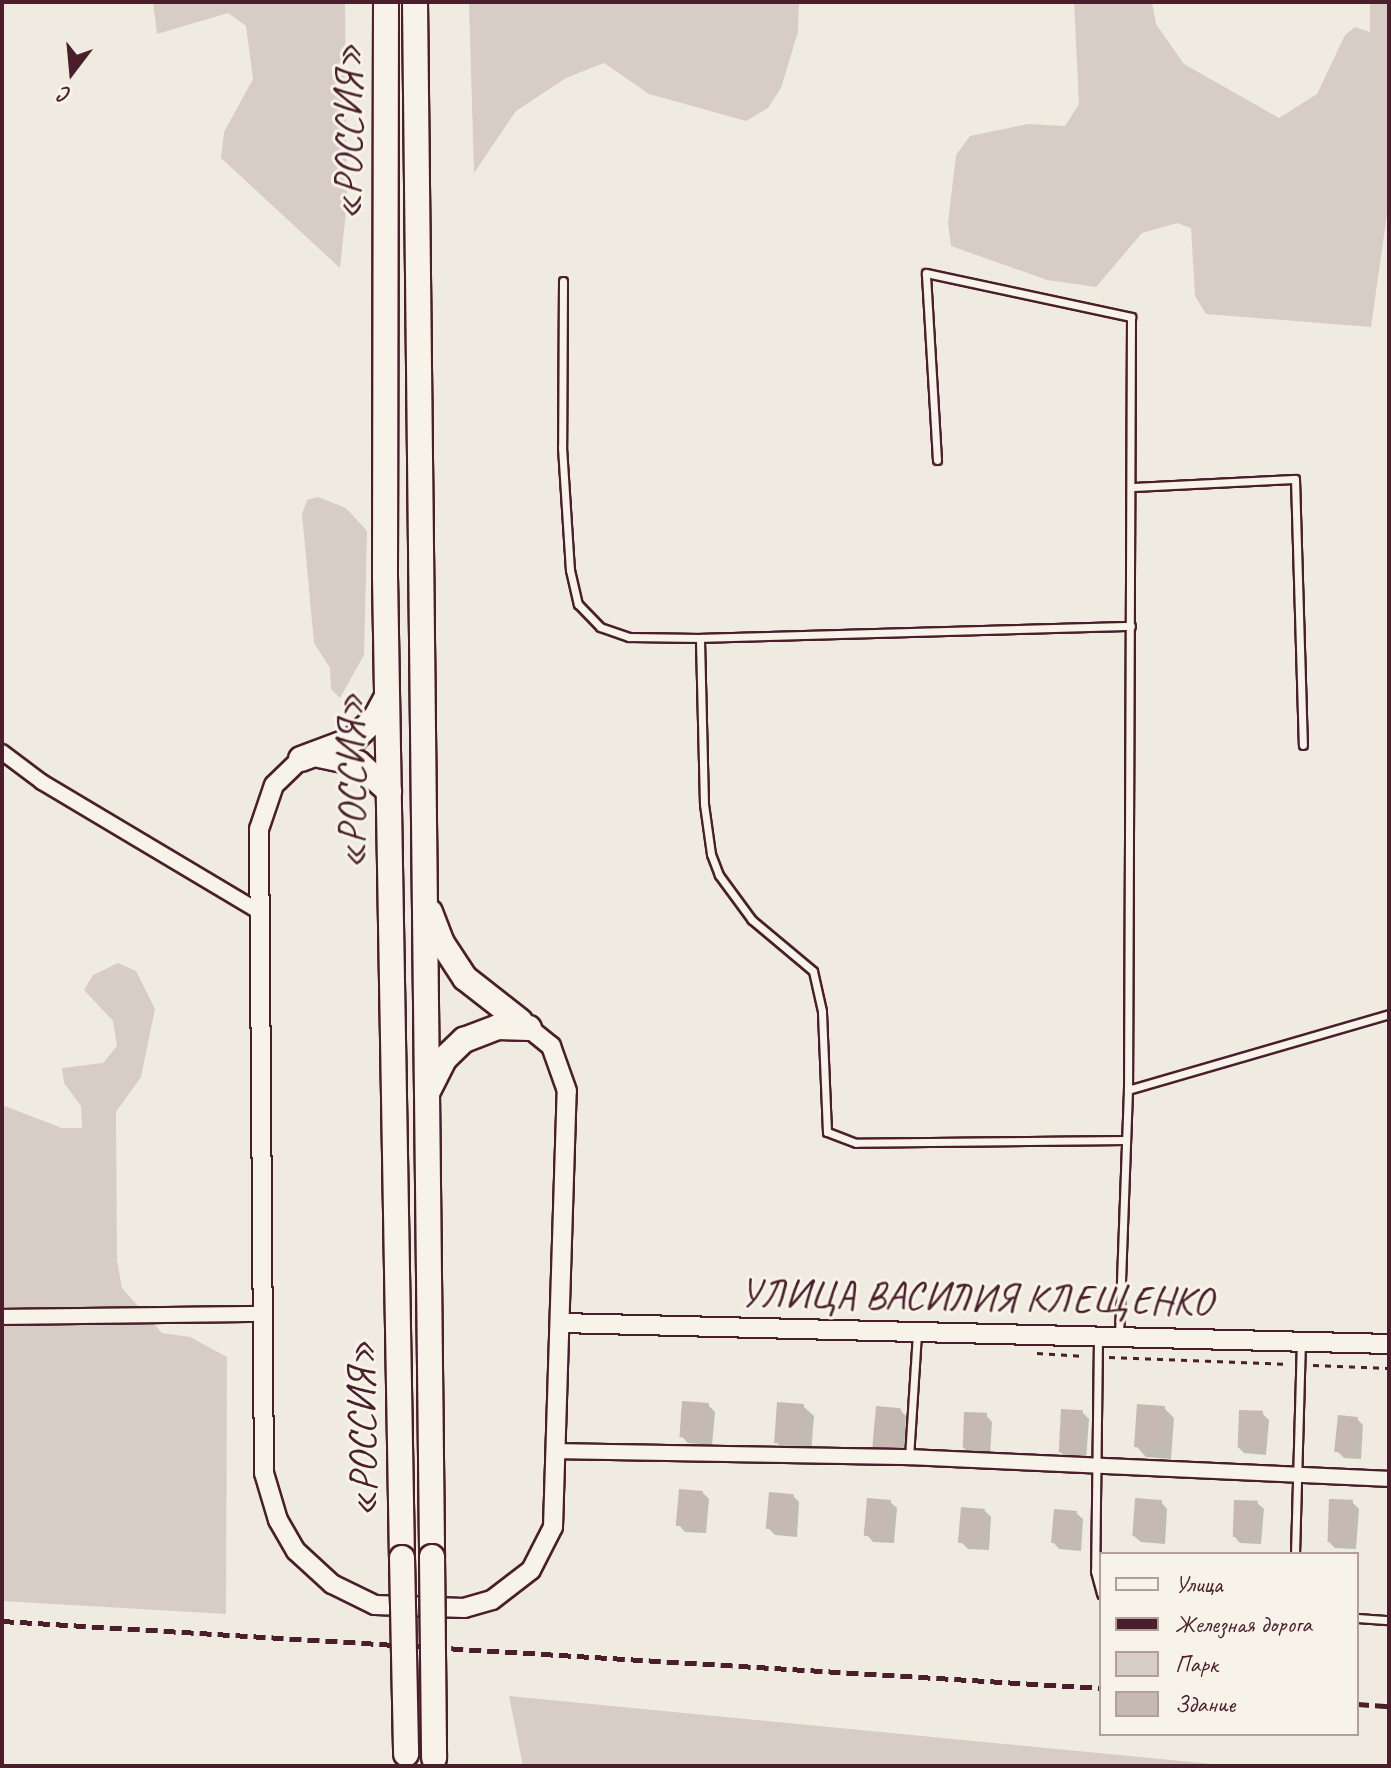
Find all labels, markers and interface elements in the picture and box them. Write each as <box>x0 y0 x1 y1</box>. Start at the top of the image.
north arrow <box>32 32 112 112</box>
street label: «РОССИЯ» <box>324 43 372 221</box>
text: С <box>56 80 74 110</box>
street label: «РОССИЯ» <box>325 692 377 870</box>
street label: УЛИЦА ВАСИЛИЯ КЛЕЩЕНКО <box>740 1269 1212 1325</box>
street label: «РОССИЯ» <box>336 1340 388 1518</box>
legend <box>1099 1552 1359 1736</box>
text: Улица <box>1175 1569 1223 1599</box>
text: Железная дорога <box>1175 1609 1312 1639</box>
text: Парк <box>1175 1649 1218 1679</box>
text: Здание <box>1175 1689 1235 1719</box>

